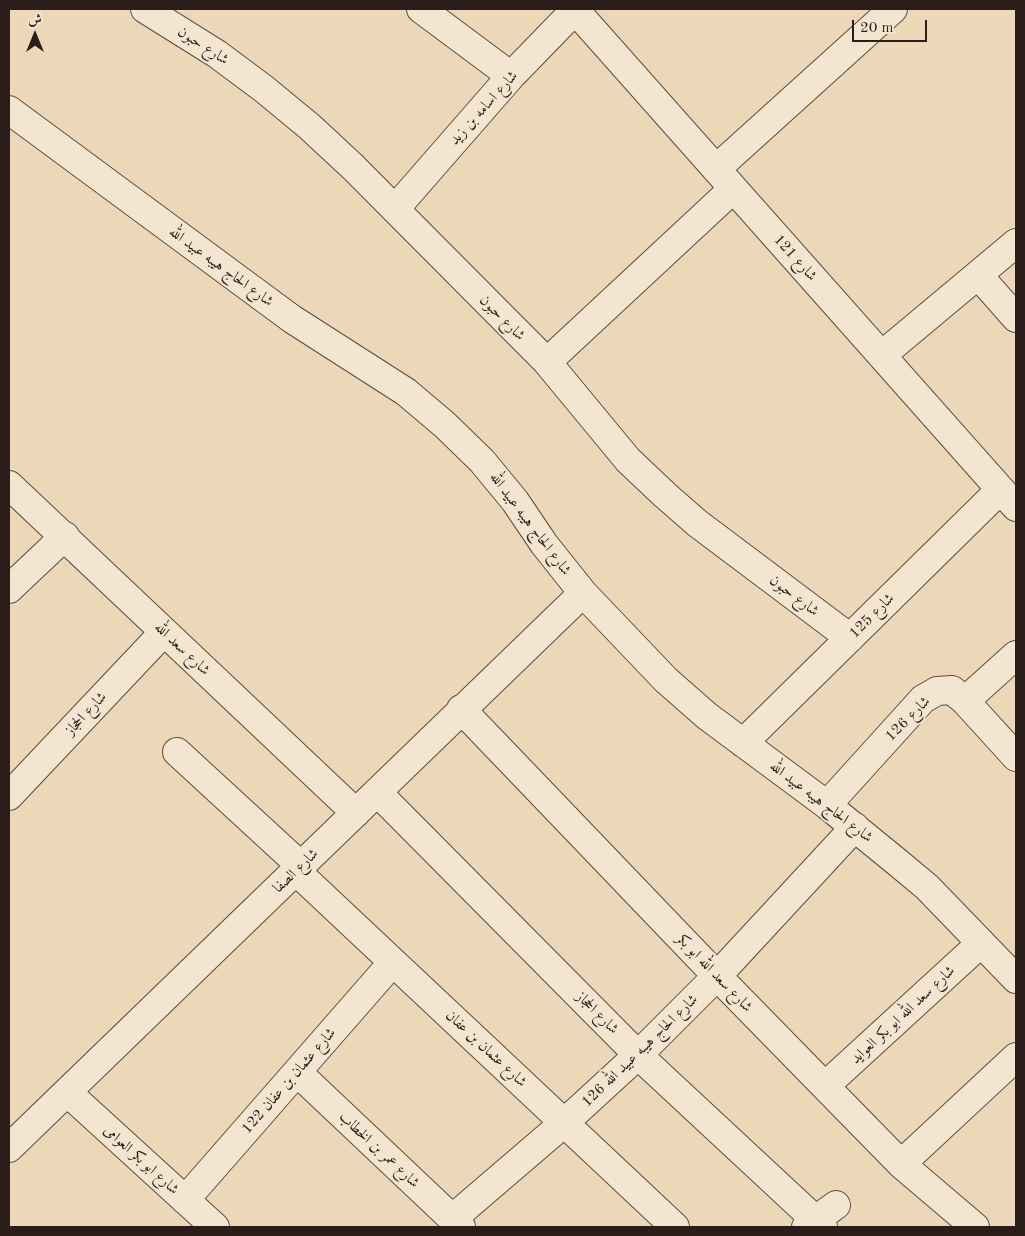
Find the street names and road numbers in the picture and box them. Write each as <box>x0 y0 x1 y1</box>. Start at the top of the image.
street label: شارع حبون <box>174 23 232 69</box>
street label: شارع اسامه بن زيد <box>446 67 522 149</box>
street label: شارع الحاج هيبه عبيد الله <box>165 223 277 311</box>
street label: شارع 121 <box>769 231 821 285</box>
street label: شارع حبون <box>475 291 529 345</box>
street label: شارع الحاج هيبه عبيد الله <box>485 469 575 579</box>
street label: شارع حبون <box>766 572 822 620</box>
street label: شارع 125 <box>846 590 898 642</box>
street label: شارع سعد الله <box>150 619 214 679</box>
street label: شارع الحجاز <box>61 688 111 740</box>
street label: شارع 126 <box>882 693 934 745</box>
street label: شارع الحاج هيبه عبيد الله <box>766 757 876 847</box>
street label: شارع الصفا <box>270 845 322 897</box>
street label: شارع سعد الله ابو بكر <box>672 930 756 1016</box>
street label: شارع سعد الله ابو بكر العوايد <box>847 962 959 1068</box>
street label: شارع الحجاز <box>572 988 622 1038</box>
street label: شارع الحاج هيبه عبيد الله 126 <box>578 991 702 1111</box>
street label: شارع عثمان بن عفان <box>442 1007 530 1091</box>
street label: شارع عثمان بن عفان 122 <box>238 1024 340 1138</box>
street label: شارع عمر بن الخطاب <box>335 1108 423 1192</box>
street label: شارع ابو بكر العوامى <box>100 1121 182 1199</box>

